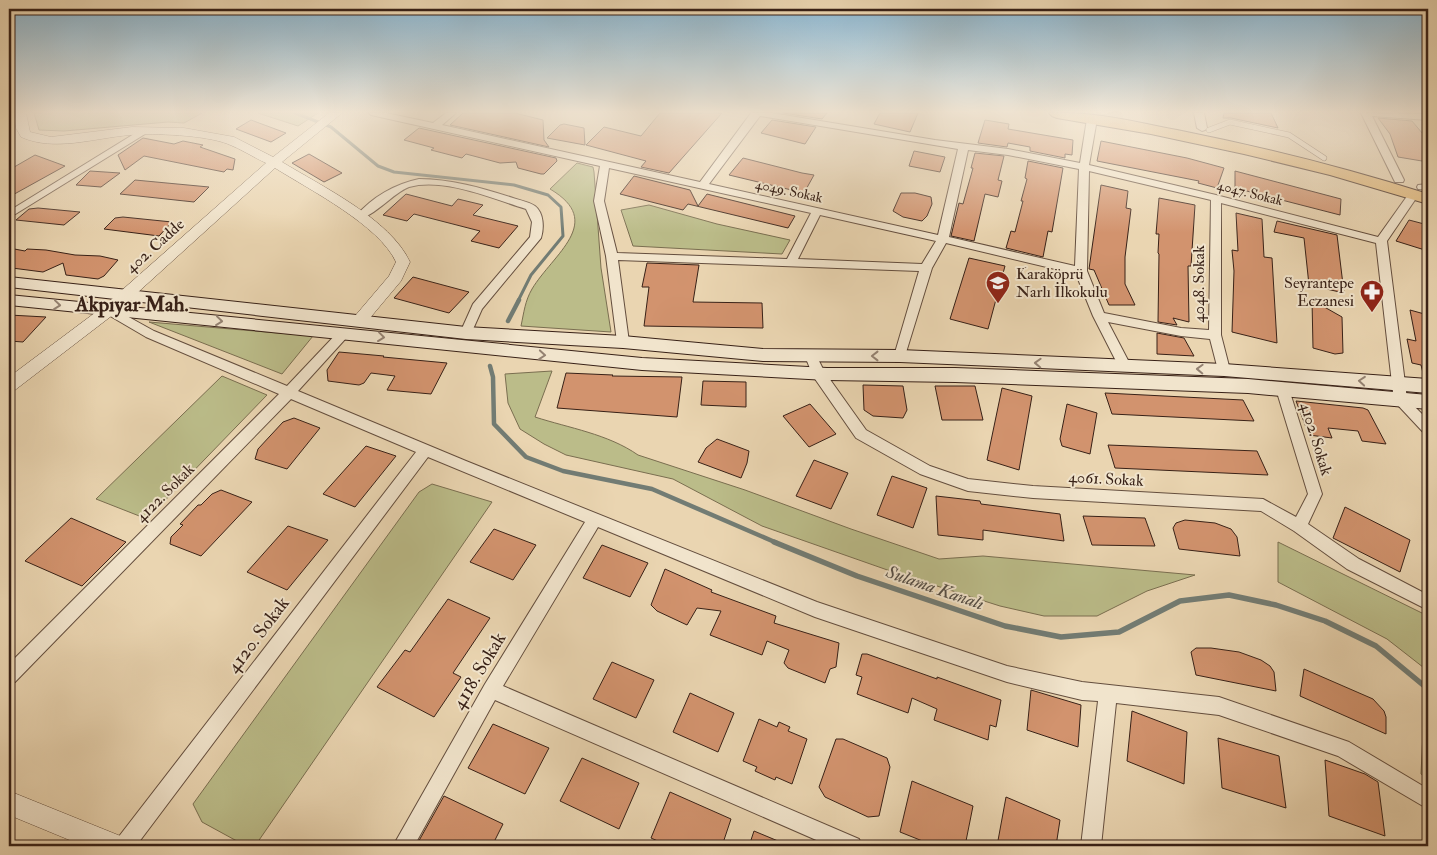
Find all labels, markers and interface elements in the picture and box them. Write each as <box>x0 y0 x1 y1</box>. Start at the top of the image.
street label: 4049. Sokak <box>754 176 825 207</box>
street label: 4047. Sokak <box>1215 177 1285 209</box>
street label: 402. Cadde <box>122 214 189 278</box>
street label: 4048. Sokak <box>1189 245 1209 323</box>
place label: Karaköprü Narlı İlkokulu <box>1016 264 1108 302</box>
school or university icon: Karaköprü Narlı İlkokulu <box>985 270 1011 304</box>
place label: Seyrantepe Eczanesi <box>1284 273 1354 311</box>
pharmacy icon: Seyrantepe Eczanesi <box>1359 279 1385 313</box>
district label: Akpıyar Mah. <box>74 291 189 318</box>
one-way arrow <box>54 299 62 310</box>
one-way arrow <box>215 315 223 326</box>
one-way arrow <box>377 331 385 342</box>
one-way arrow <box>538 349 546 360</box>
one-way arrow <box>871 351 879 361</box>
one-way arrow <box>1034 358 1042 368</box>
one-way arrow <box>1196 364 1204 374</box>
one-way arrow <box>1358 376 1366 387</box>
street label: 4102. Sokak <box>1295 400 1337 478</box>
street label: 4122. Sokak <box>131 459 199 527</box>
street label: 4061. Sokak <box>1068 467 1144 491</box>
water label: Sulama Kanalı <box>882 560 987 616</box>
street label: 4120. Sokak <box>221 592 295 678</box>
street label: 4118. Sokak <box>447 628 511 714</box>

